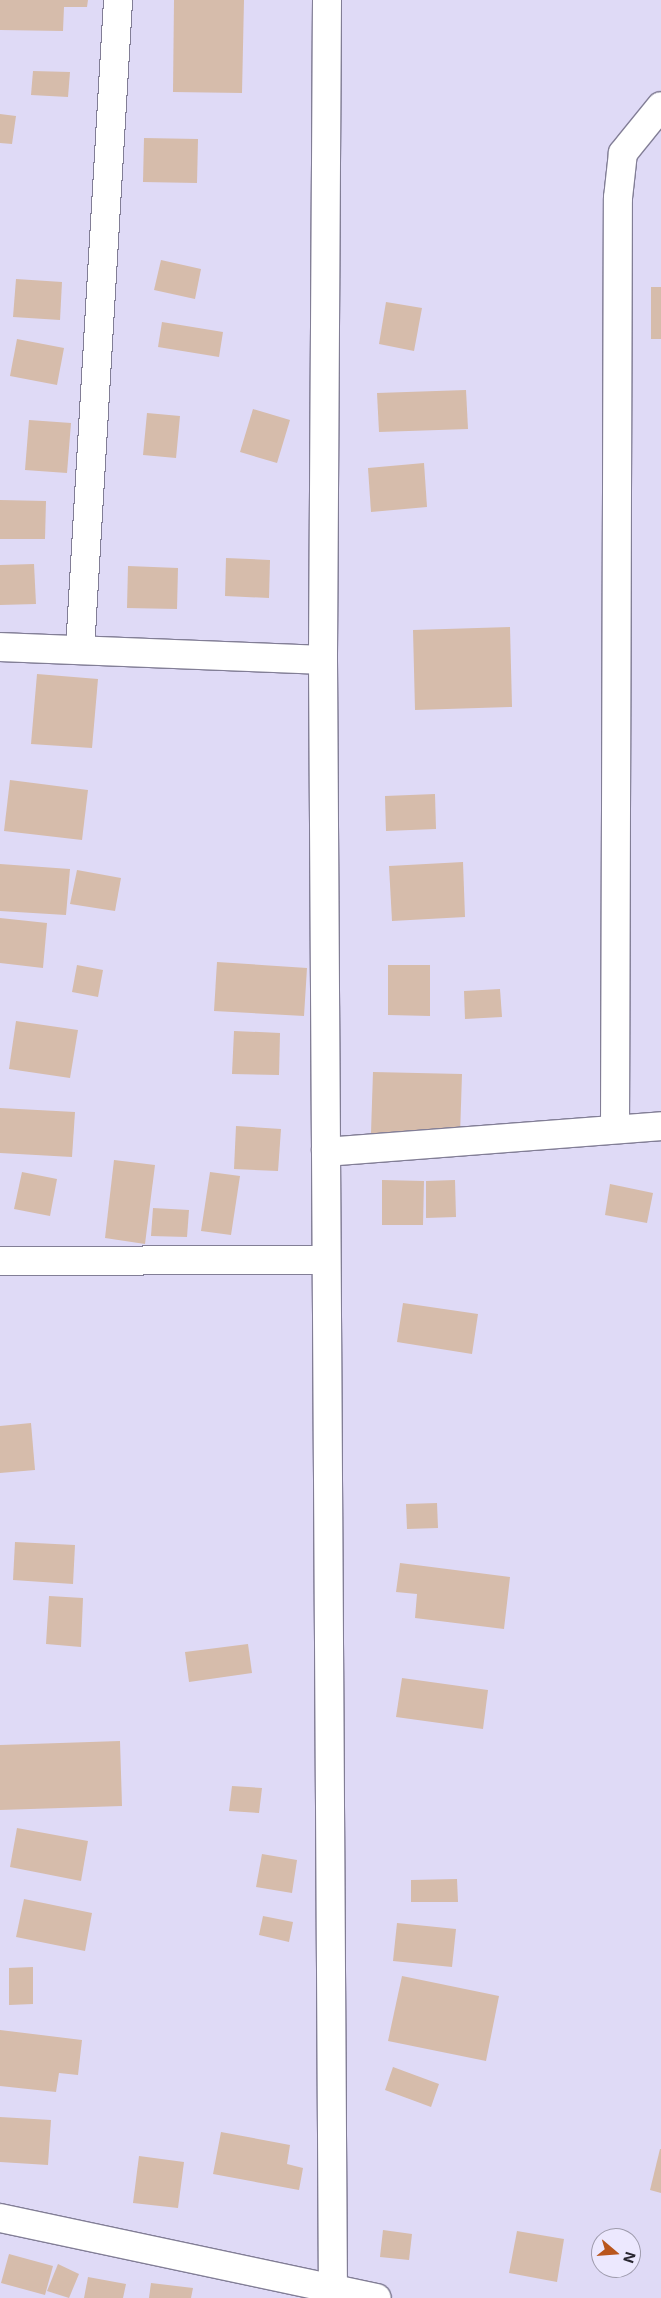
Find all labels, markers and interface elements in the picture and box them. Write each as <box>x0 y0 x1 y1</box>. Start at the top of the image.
north arrow <box>591 2228 641 2278</box>
text: N <box>620 2250 640 2265</box>

